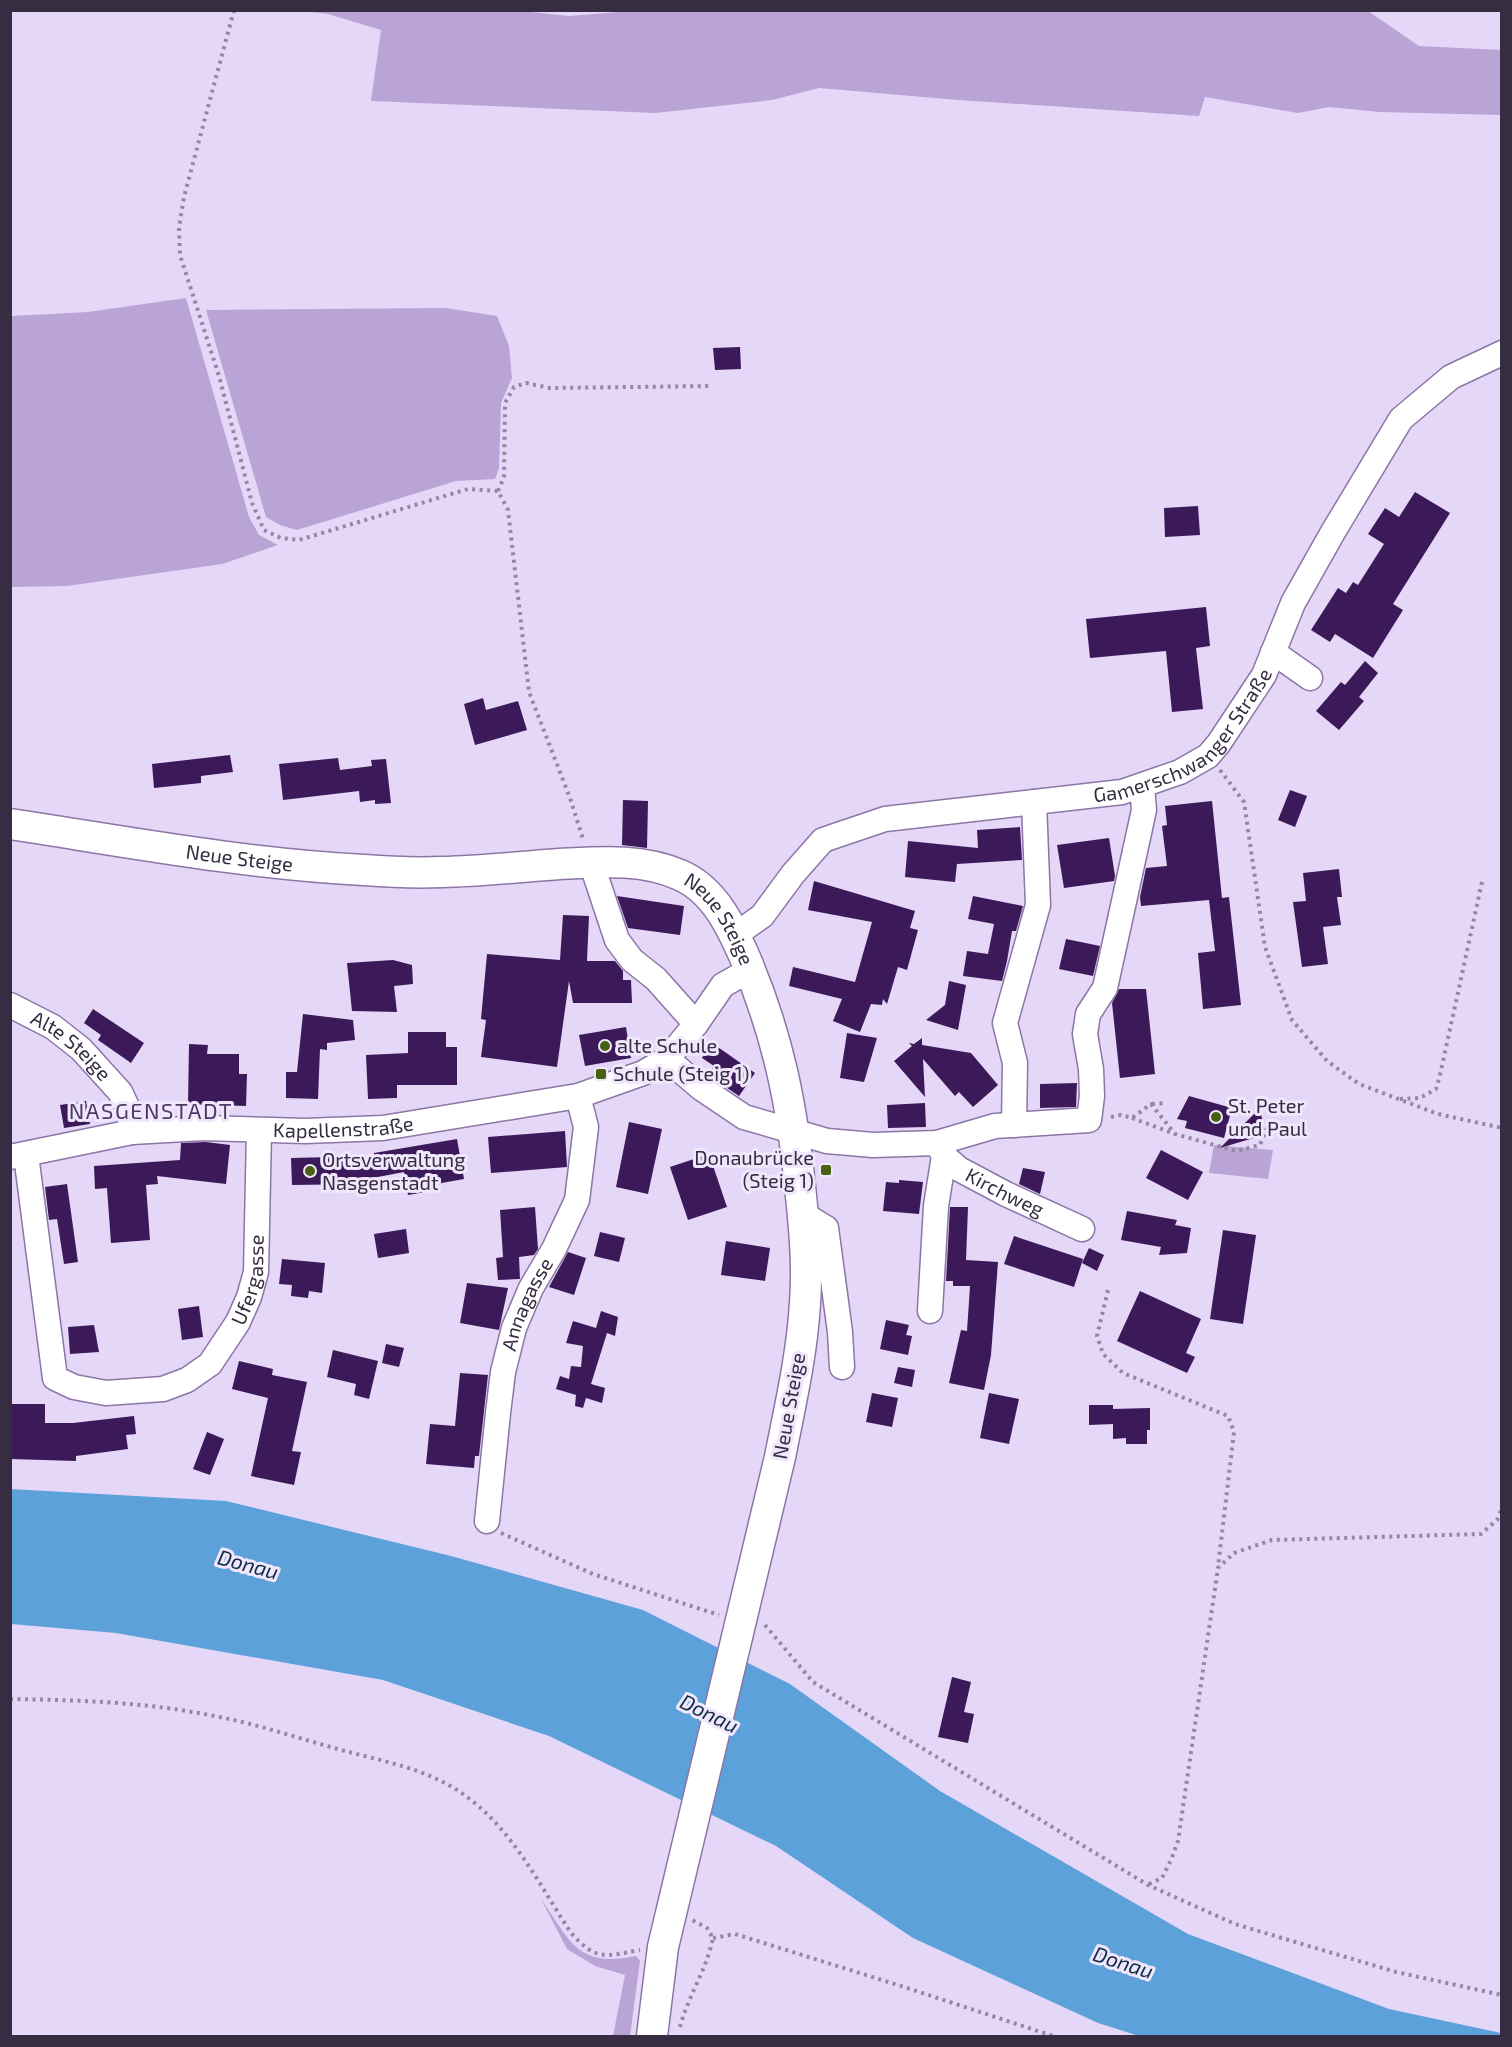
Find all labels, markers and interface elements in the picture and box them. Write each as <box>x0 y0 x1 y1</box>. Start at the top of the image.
street label: Gamerschwanger Straße <box>1092 665 1276 806</box>
street label: Neue Steige <box>184 838 294 876</box>
street label: Neue Steige <box>680 867 760 968</box>
street label: Alte Steige <box>28 1005 117 1085</box>
place label: alte Schule <box>617 1033 717 1057</box>
marker: alte Schule <box>598 1039 612 1053</box>
place label: Schule (Steig 1) <box>613 1061 750 1085</box>
marker: Schule (Steig 1) <box>594 1067 608 1081</box>
place label: St. Peter und Paul <box>1228 1093 1307 1140</box>
district label: NASGENSTADT <box>69 1097 233 1123</box>
street label: Kapellenstraße <box>273 1110 415 1142</box>
marker: St. Peter und Paul <box>1209 1110 1223 1124</box>
place label: Donaubrücke (Steig 1) <box>694 1145 814 1192</box>
place label: Ortsverwaltung Nasgenstadt <box>322 1147 465 1194</box>
street label: Kirchweg <box>962 1162 1048 1221</box>
marker: Donaubrücke (Steig 1) <box>819 1163 833 1177</box>
marker: Ortsverwaltung Nasgenstadt <box>303 1164 317 1178</box>
street label: Ufergasse <box>225 1234 268 1328</box>
street label: Annagasse <box>496 1253 557 1353</box>
street label: Neue Steige <box>767 1351 809 1461</box>
water label: Donau <box>215 1543 281 1584</box>
water label: Donau <box>676 1688 743 1737</box>
water label: Donau <box>1090 1940 1157 1983</box>

